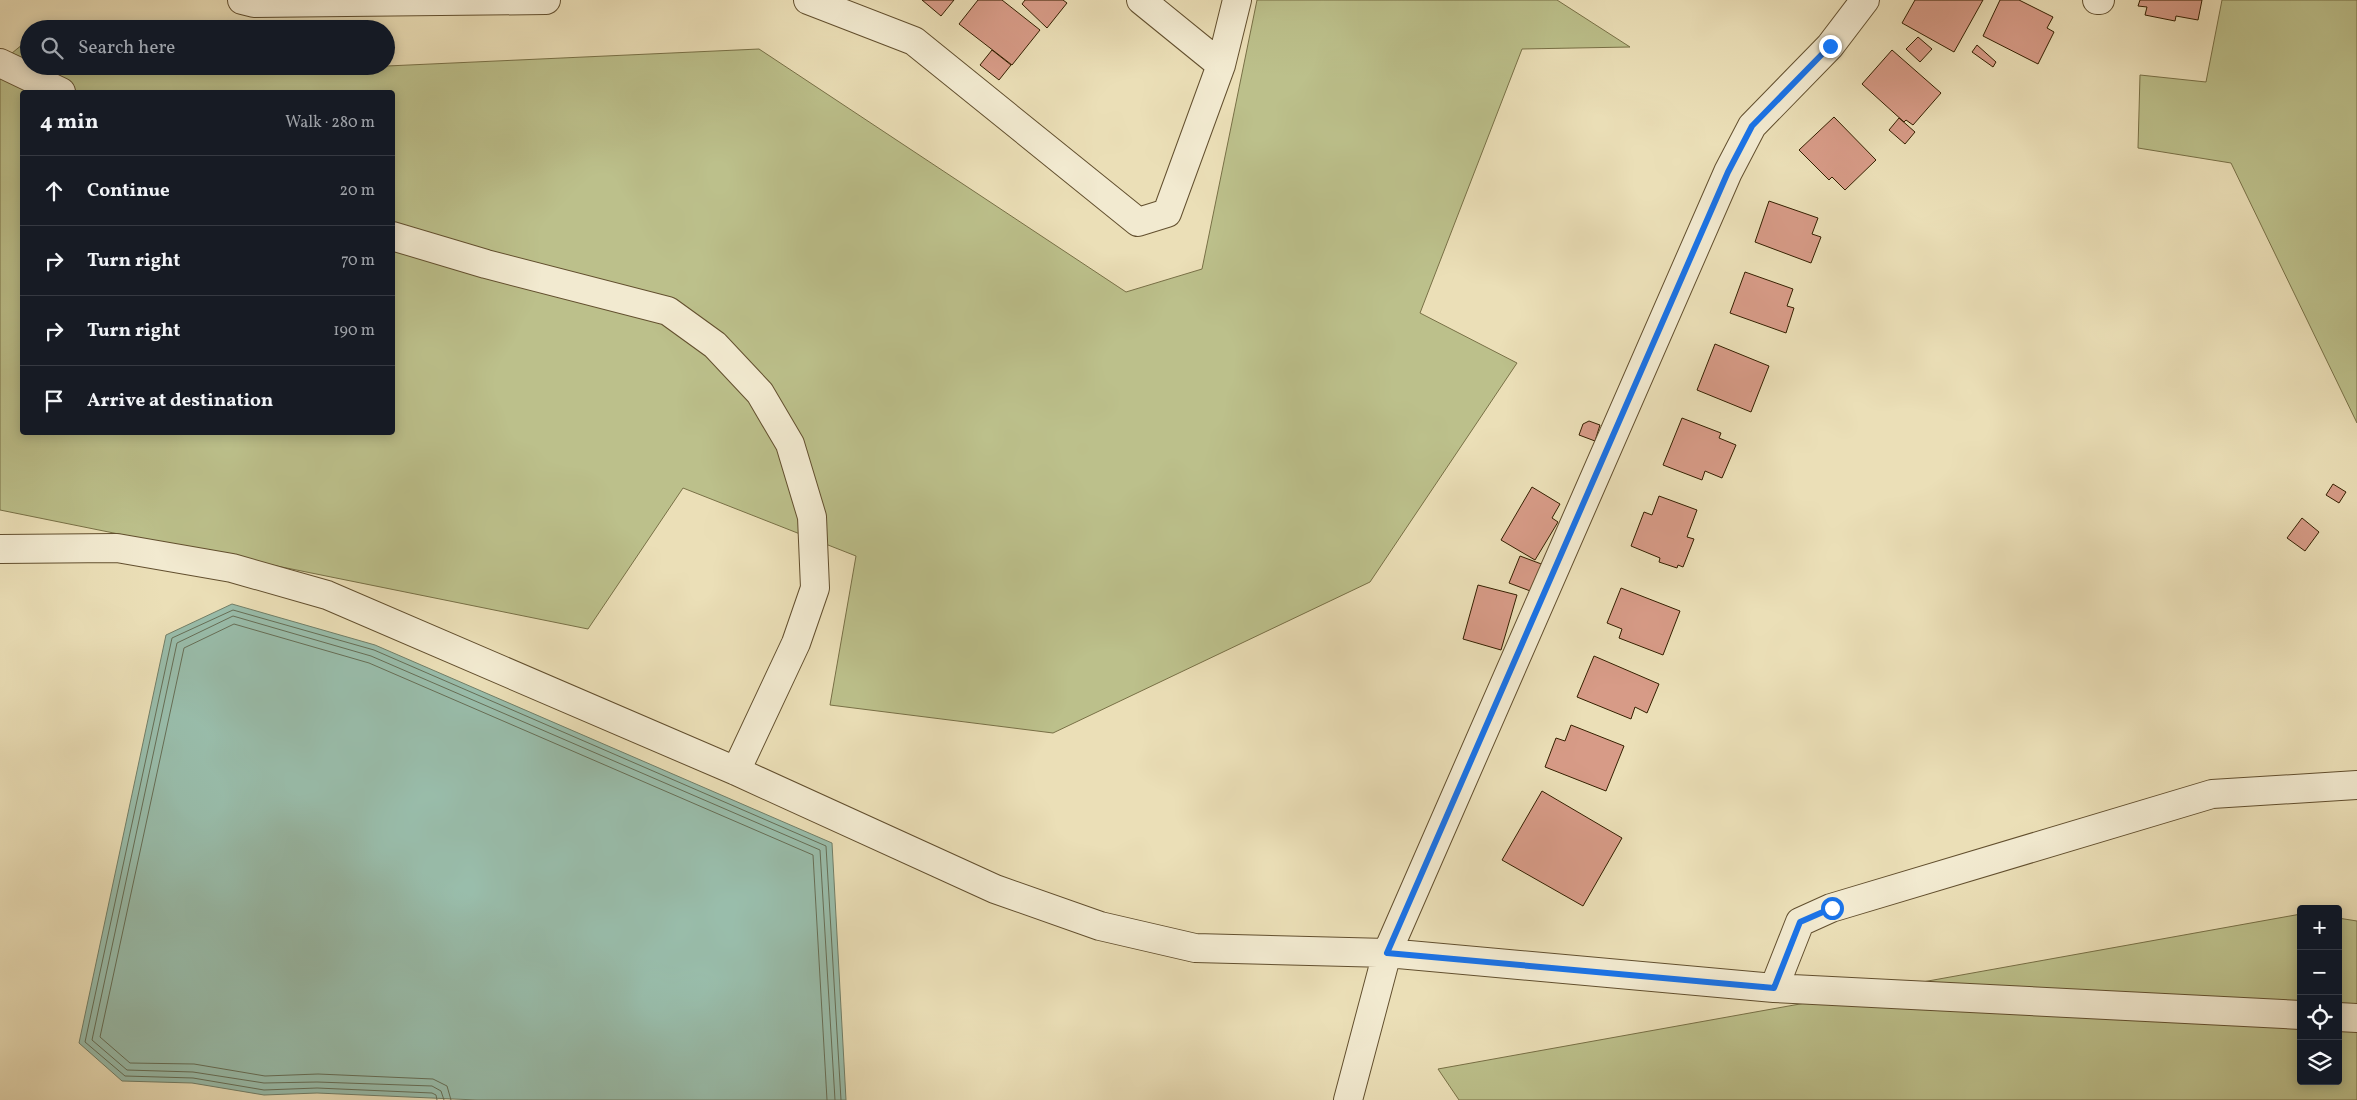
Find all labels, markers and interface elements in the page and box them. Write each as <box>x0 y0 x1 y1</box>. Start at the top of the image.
search box <box>20 20 395 75</box>
icon: search <box>38 34 66 62</box>
text: Search here <box>78 35 175 61</box>
route end <box>1819 35 1842 58</box>
text: 4 min <box>40 108 99 137</box>
text: Walk · 280 m <box>285 112 375 134</box>
icon: ahead <box>40 177 68 205</box>
text: Continue <box>87 178 170 204</box>
text: 20 m <box>340 180 375 202</box>
icon: right <box>40 247 68 275</box>
text: Turn right <box>87 248 180 274</box>
text: 70 m <box>341 250 375 272</box>
icon: right <box>40 317 68 345</box>
text: Turn right <box>87 318 180 344</box>
text: 190 m <box>333 320 375 342</box>
icon: arrive <box>40 387 68 415</box>
text: Arrive at destination <box>87 388 273 414</box>
route start <box>1821 897 1844 920</box>
map controls <box>2297 905 2342 1085</box>
button: + <box>2297 905 2342 950</box>
button: − <box>2297 950 2342 995</box>
button: locate <box>2297 995 2342 1040</box>
button: layers <box>2297 1040 2342 1085</box>

